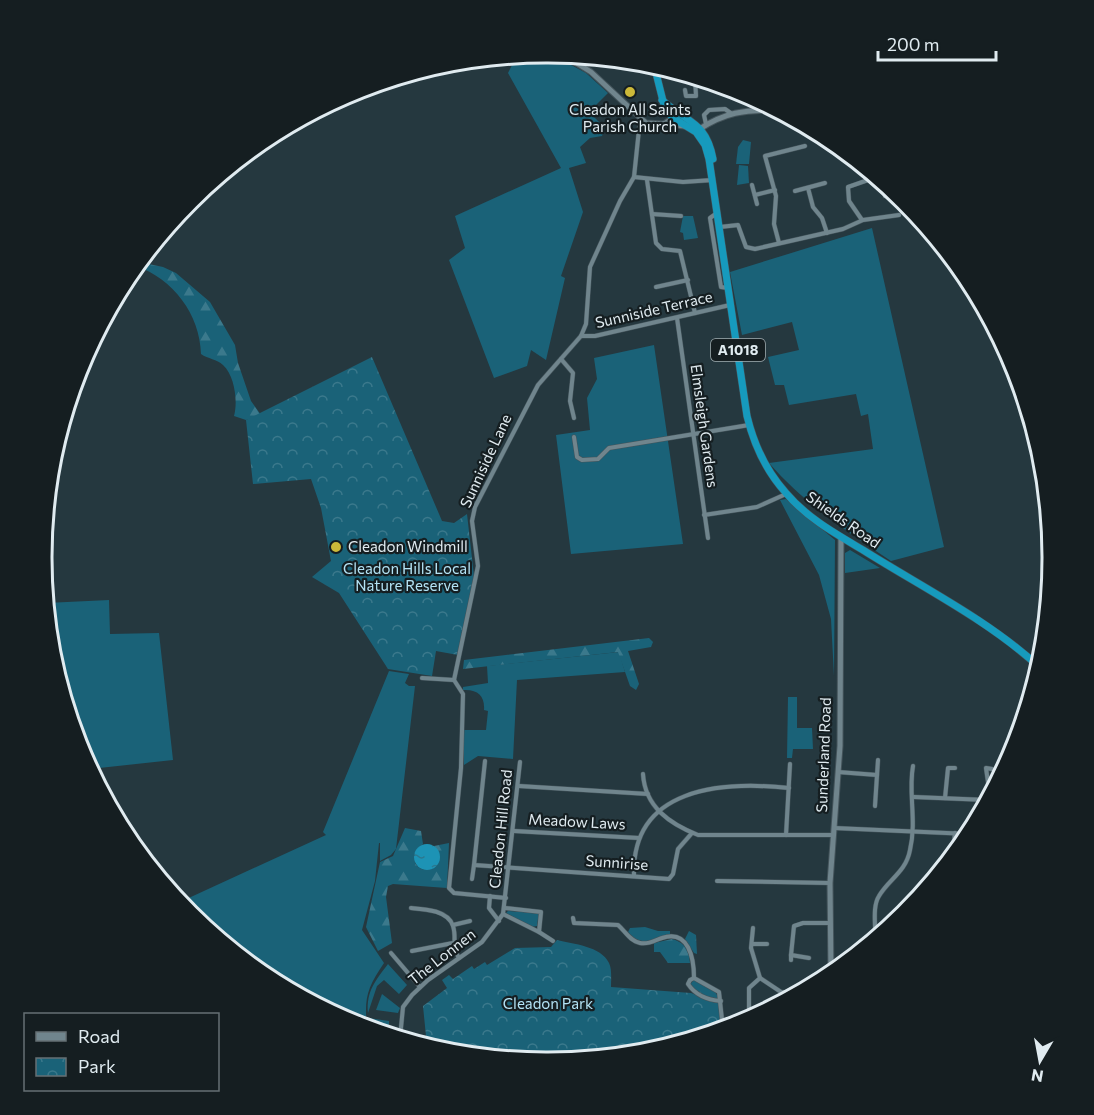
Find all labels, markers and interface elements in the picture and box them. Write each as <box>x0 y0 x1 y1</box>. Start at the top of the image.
scale bar <box>878 24 996 62</box>
text: 200 m <box>887 33 940 55</box>
marker: Cleadon All Saints Parish Church <box>623 85 637 99</box>
place label: Cleadon All Saints Parish Church <box>569 100 691 135</box>
street label: Sunniside Terrace <box>593 287 714 331</box>
road number: A1018 <box>711 339 765 361</box>
street label: Elmsleigh Gardens <box>687 363 723 489</box>
street label: Sunniside Lane <box>456 411 515 510</box>
street label: Shields Road <box>803 487 884 551</box>
place label: Cleadon Windmill <box>348 537 468 555</box>
marker: Cleadon Windmill <box>329 540 343 554</box>
park label: Cleadon Hills Local Nature Reserve <box>343 559 471 594</box>
street label: Sunderland Road <box>812 697 834 813</box>
street label: Cleadon Hill Road <box>485 769 515 889</box>
street label: Meadow Laws <box>528 809 626 833</box>
street label: Sunnirise <box>585 851 649 873</box>
street label: The Lonnen <box>404 924 479 988</box>
park label: Cleadon Park <box>503 994 593 1012</box>
legend <box>24 1013 219 1091</box>
text: Road <box>78 1025 120 1047</box>
north arrow <box>1010 1031 1070 1091</box>
text: Park <box>78 1055 116 1077</box>
text: N <box>1030 1066 1045 1087</box>

